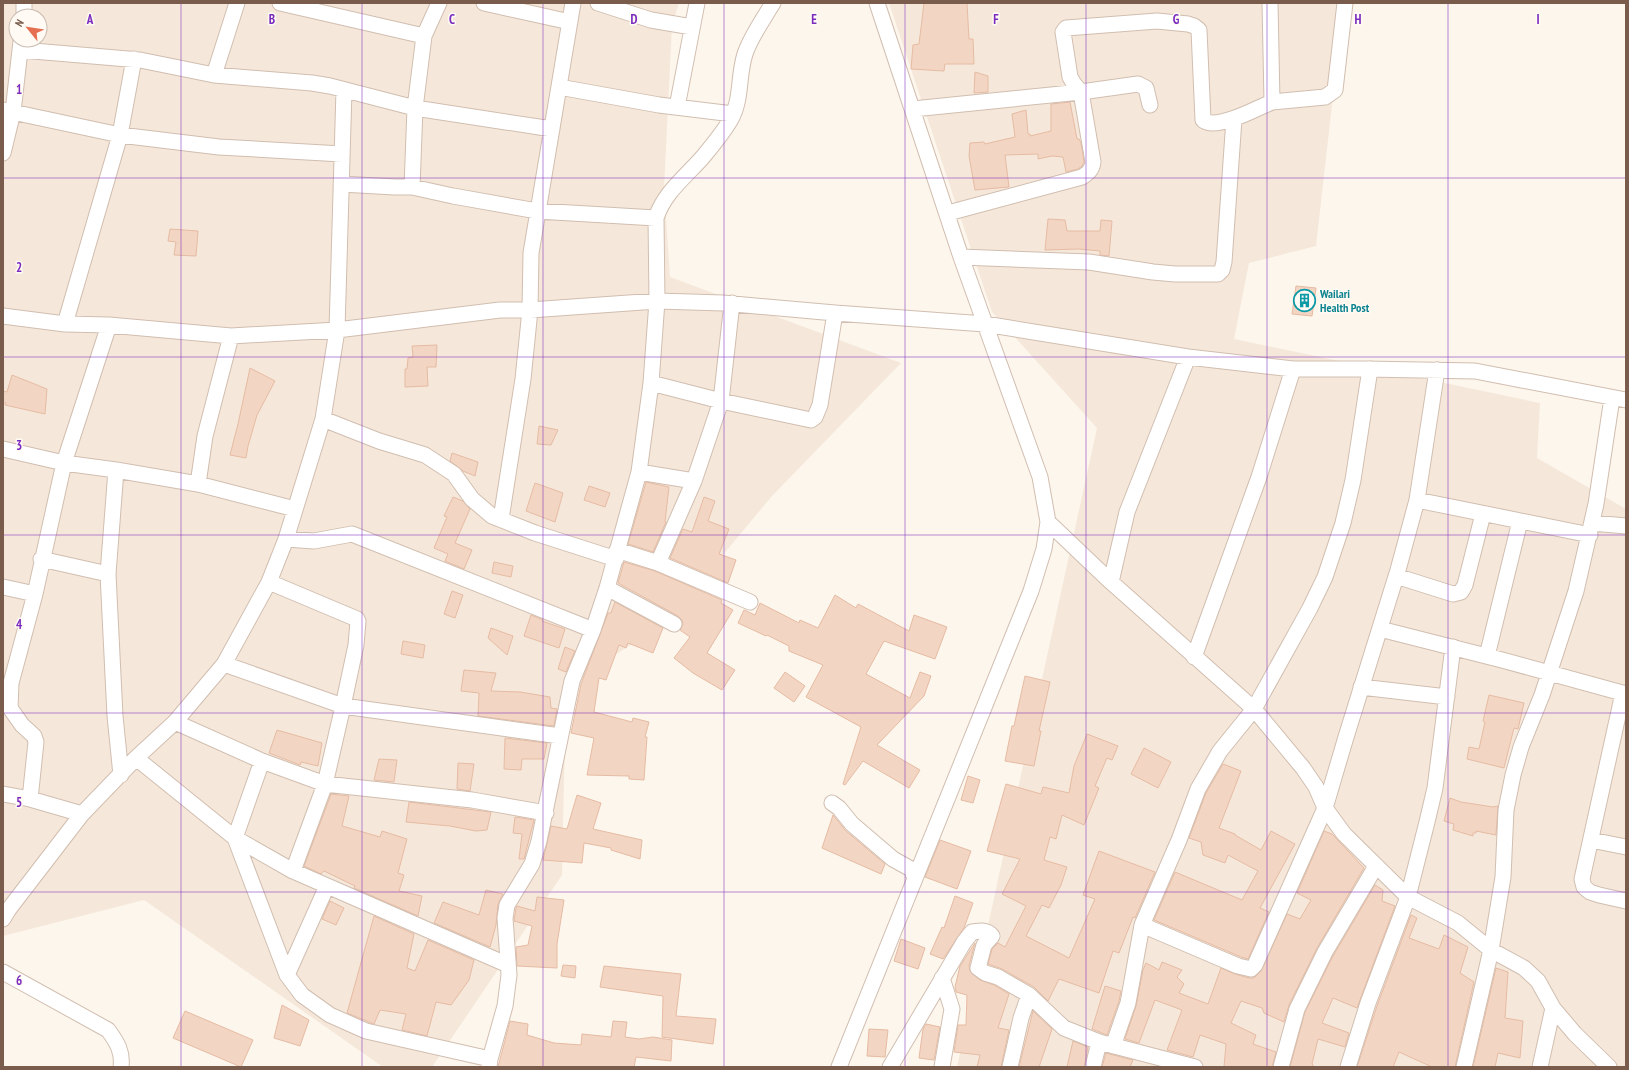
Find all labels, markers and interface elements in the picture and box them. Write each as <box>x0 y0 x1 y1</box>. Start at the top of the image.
north arrow <box>8 8 48 48</box>
text: A <box>86 11 94 28</box>
text: B <box>269 11 275 28</box>
text: C <box>449 11 455 28</box>
text: D <box>631 11 638 28</box>
text: E <box>811 11 817 28</box>
text: F <box>993 11 999 28</box>
text: G <box>1173 11 1180 28</box>
text: H <box>1355 11 1362 28</box>
text: I <box>1536 11 1540 28</box>
text: N <box>12 17 27 29</box>
text: 1 <box>16 81 22 98</box>
text: 2 <box>16 259 22 276</box>
place label: Wailari Health Post <box>1319 286 1370 315</box>
building icon: Wailari Health Post <box>1291 288 1317 314</box>
text: 3 <box>16 437 22 454</box>
text: 4 <box>16 616 23 633</box>
text: 5 <box>16 794 22 811</box>
text: 6 <box>16 972 22 989</box>

